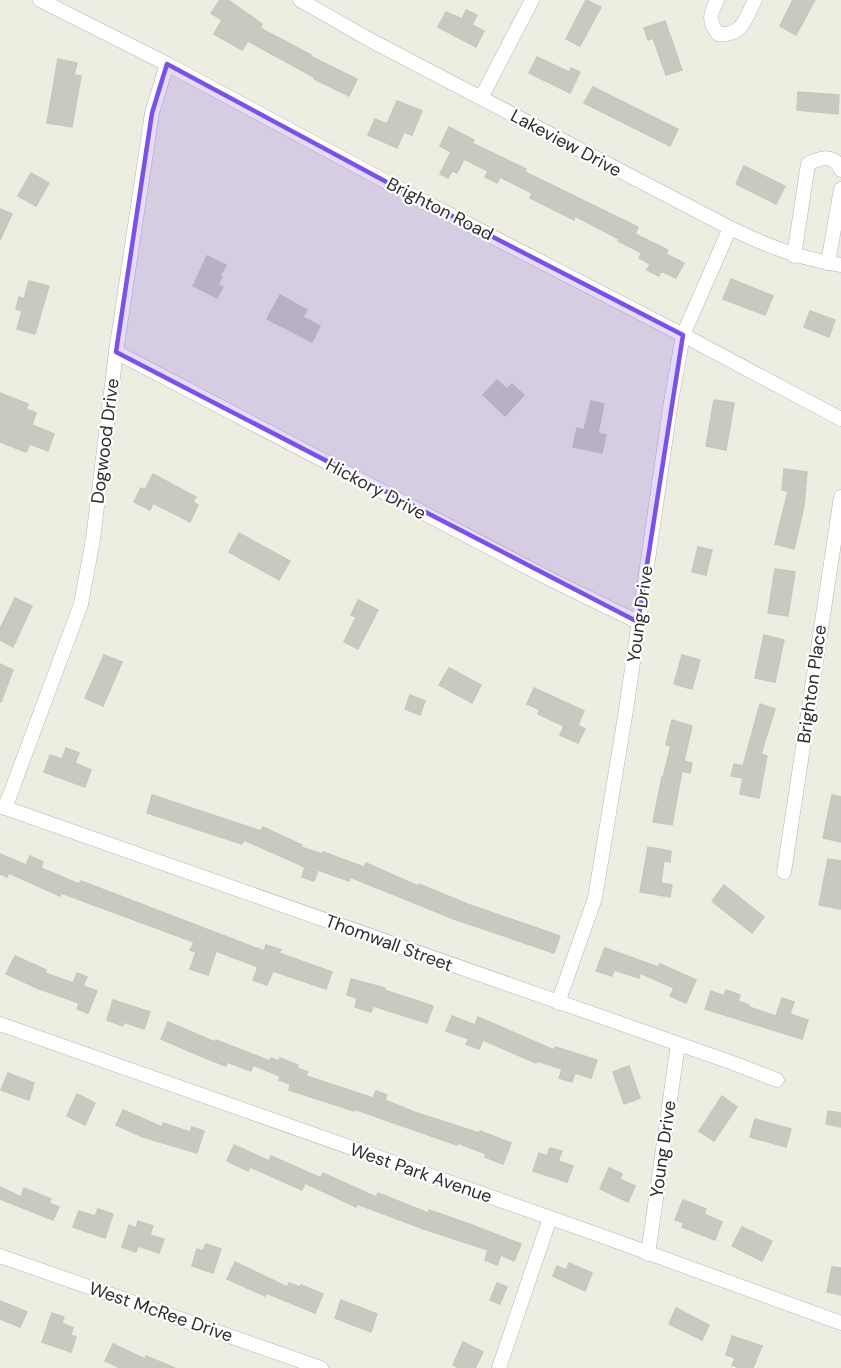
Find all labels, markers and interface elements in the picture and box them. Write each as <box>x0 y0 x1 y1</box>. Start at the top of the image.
street label: Lakeview Drive <box>506 104 626 182</box>
street label: Brighton Road <box>383 172 497 246</box>
street label: Dogwood Drive <box>85 377 125 505</box>
street label: Hickory Drive <box>322 453 430 525</box>
street label: Young Drive <box>621 564 659 664</box>
street label: Brighton Place <box>792 623 832 745</box>
street label: Thomwall Street <box>322 909 456 977</box>
street label: Young Drive <box>644 1099 682 1199</box>
street label: West Park Avenue <box>347 1137 495 1209</box>
street label: West McRee Drive <box>86 1276 236 1348</box>

